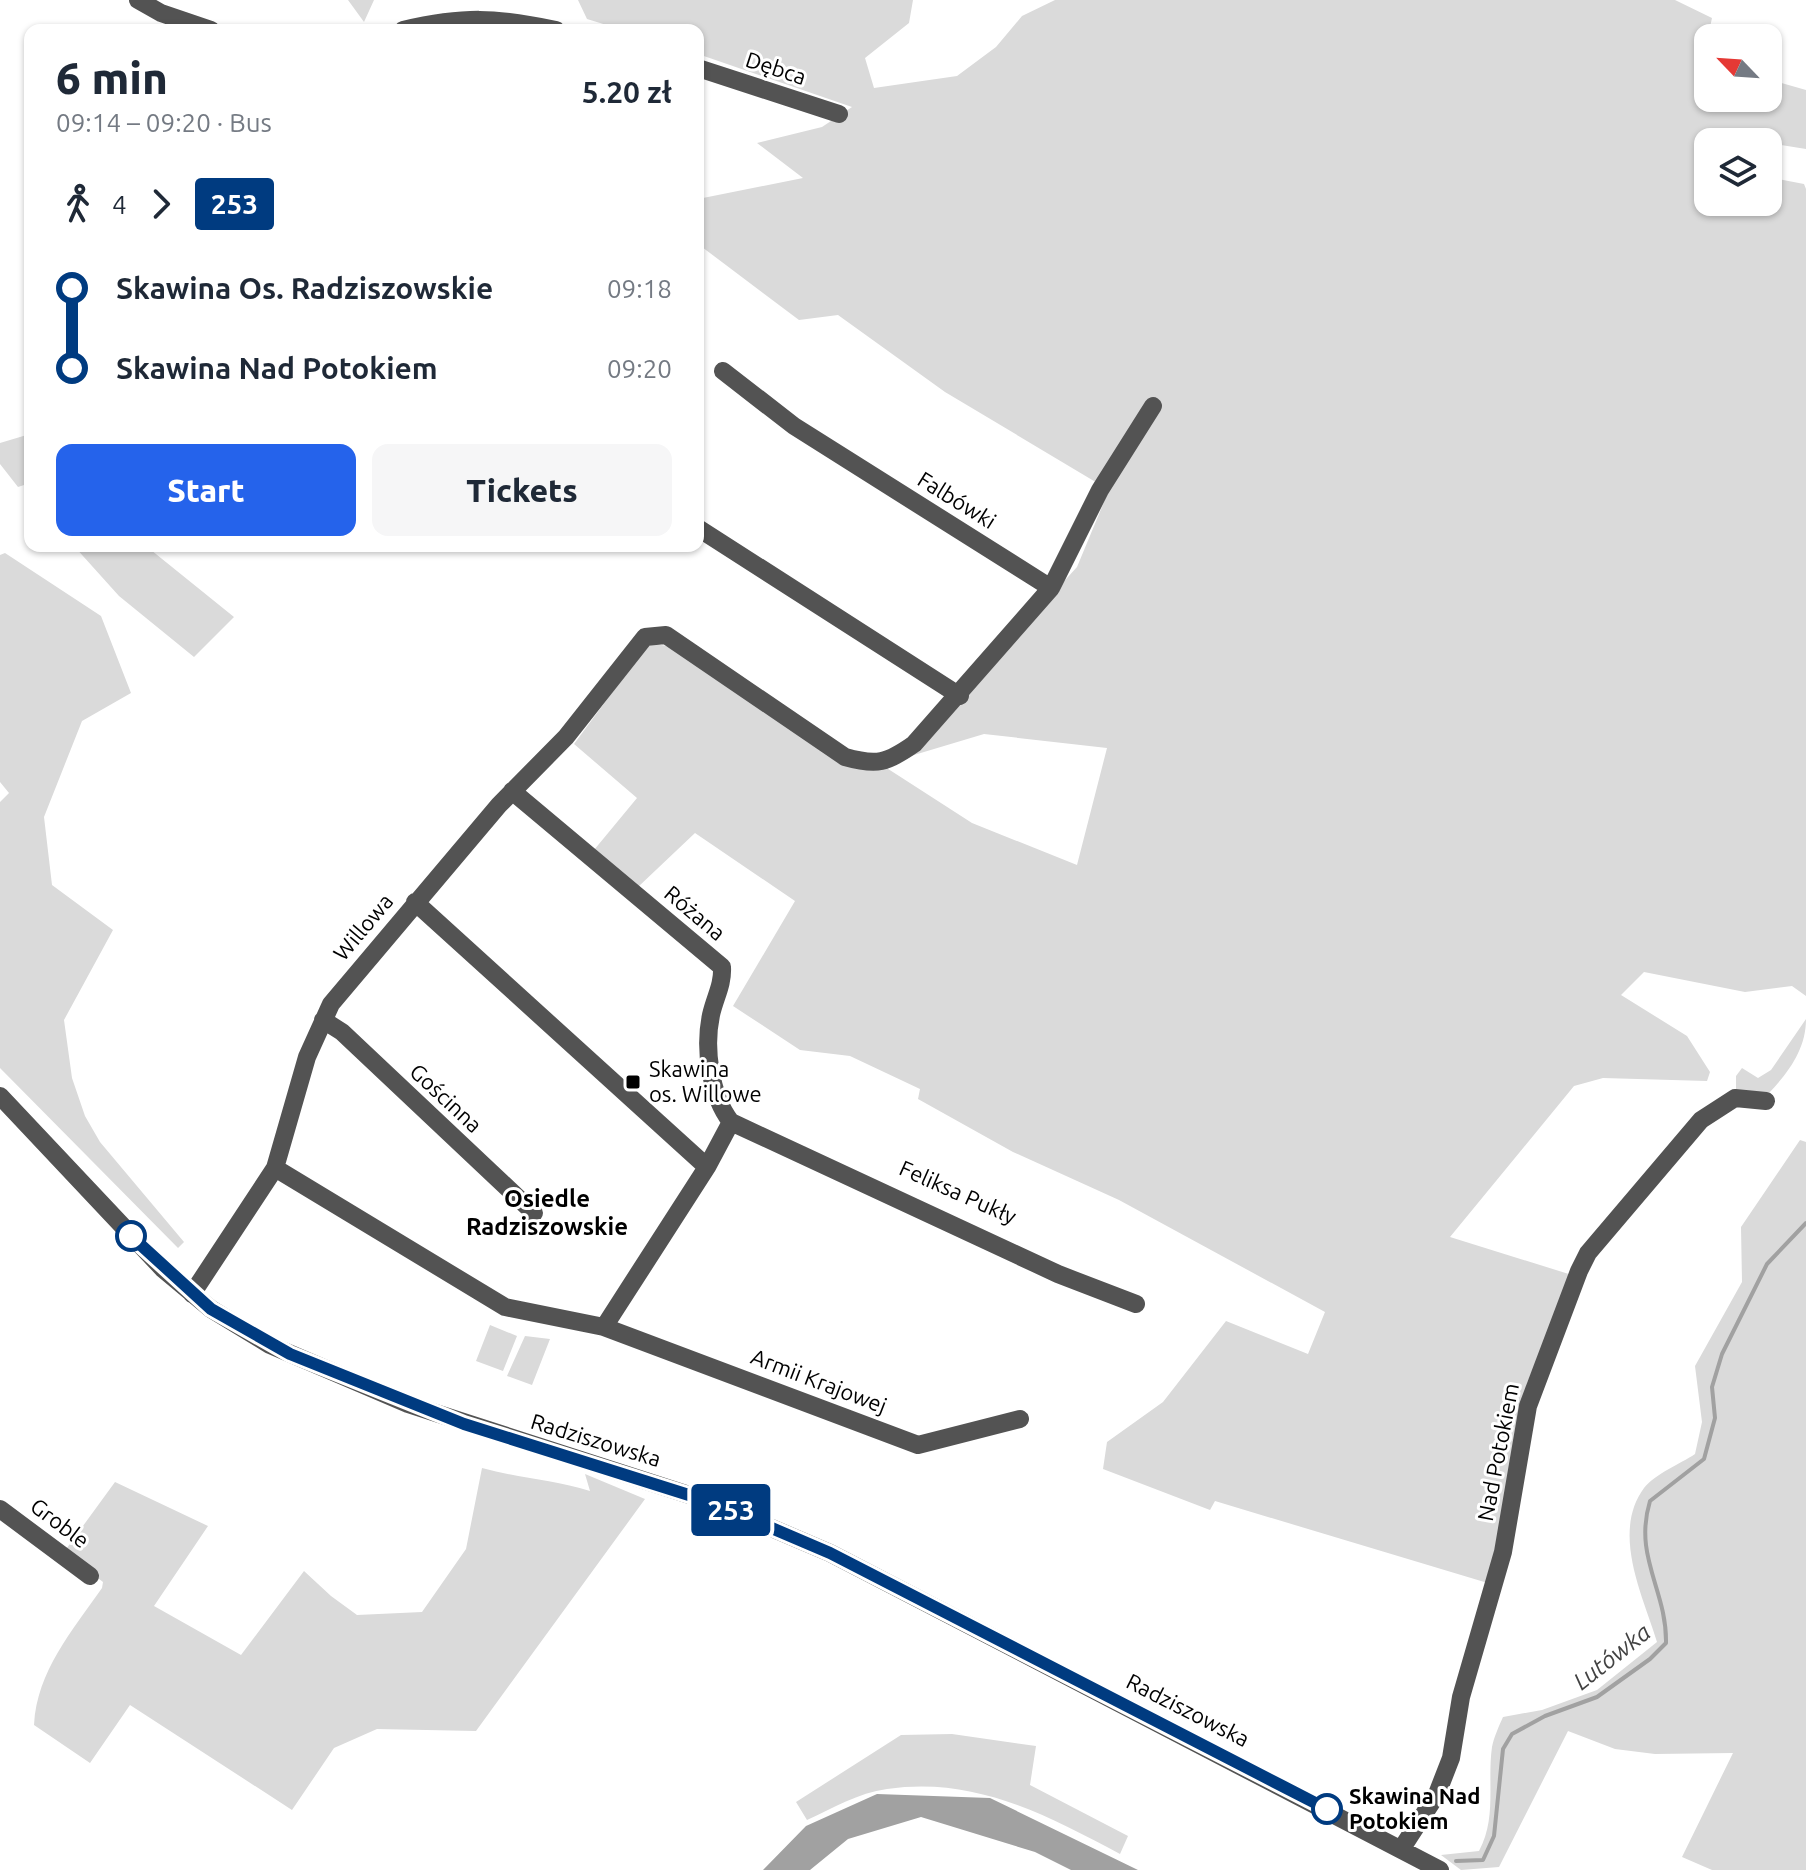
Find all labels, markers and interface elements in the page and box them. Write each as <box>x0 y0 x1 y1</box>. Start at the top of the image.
north arrow <box>1694 24 1782 112</box>
map controls <box>1694 24 1782 216</box>
street label: Dębca <box>743 46 810 89</box>
text: 6 min <box>56 53 168 102</box>
text: 5.20 zł <box>582 75 672 109</box>
text: 09:14 – 09:20 · Bus <box>56 108 272 137</box>
button: layers <box>1694 128 1782 216</box>
icon: walk <box>56 182 100 226</box>
icon: forward <box>139 182 183 226</box>
text: 253 <box>211 188 258 219</box>
text: 4 <box>112 190 127 219</box>
text: Skawina Os. Radziszowskie <box>116 271 493 305</box>
text: 09:18 <box>607 274 672 303</box>
text: Skawina Nad Potokiem <box>116 351 438 385</box>
text: 09:20 <box>607 354 672 383</box>
button: Start <box>56 444 356 536</box>
button: Tickets <box>372 444 672 536</box>
street label: Falbówki <box>914 466 1001 533</box>
street label: Różana <box>660 880 731 945</box>
street label: Willowa <box>328 888 398 965</box>
place label: Skawina os. Willowe <box>649 1056 762 1106</box>
street label: Gościnna <box>405 1058 487 1137</box>
marker: Skawina os. Willowe <box>624 1073 642 1091</box>
street label: Feliksa Pukły <box>896 1155 1021 1229</box>
district label: Osiedle Radziszowskie <box>466 1185 628 1240</box>
unlabelled marker <box>116 1221 146 1251</box>
street label: Armii Krajowej <box>748 1343 890 1418</box>
street label: Nad Potokiem <box>1472 1381 1523 1523</box>
street label: Radziszowska <box>528 1408 664 1471</box>
line badge: 253 <box>685 1484 777 1536</box>
street label: Groble <box>26 1493 94 1553</box>
text: 253 <box>707 1494 755 1525</box>
water label: Lutówka <box>1568 1618 1655 1695</box>
street label: Radziszowska <box>1123 1668 1254 1751</box>
place label: Skawina Nad Potokiem <box>1349 1783 1480 1833</box>
marker: Skawina Nad Potokiem <box>1312 1794 1342 1824</box>

